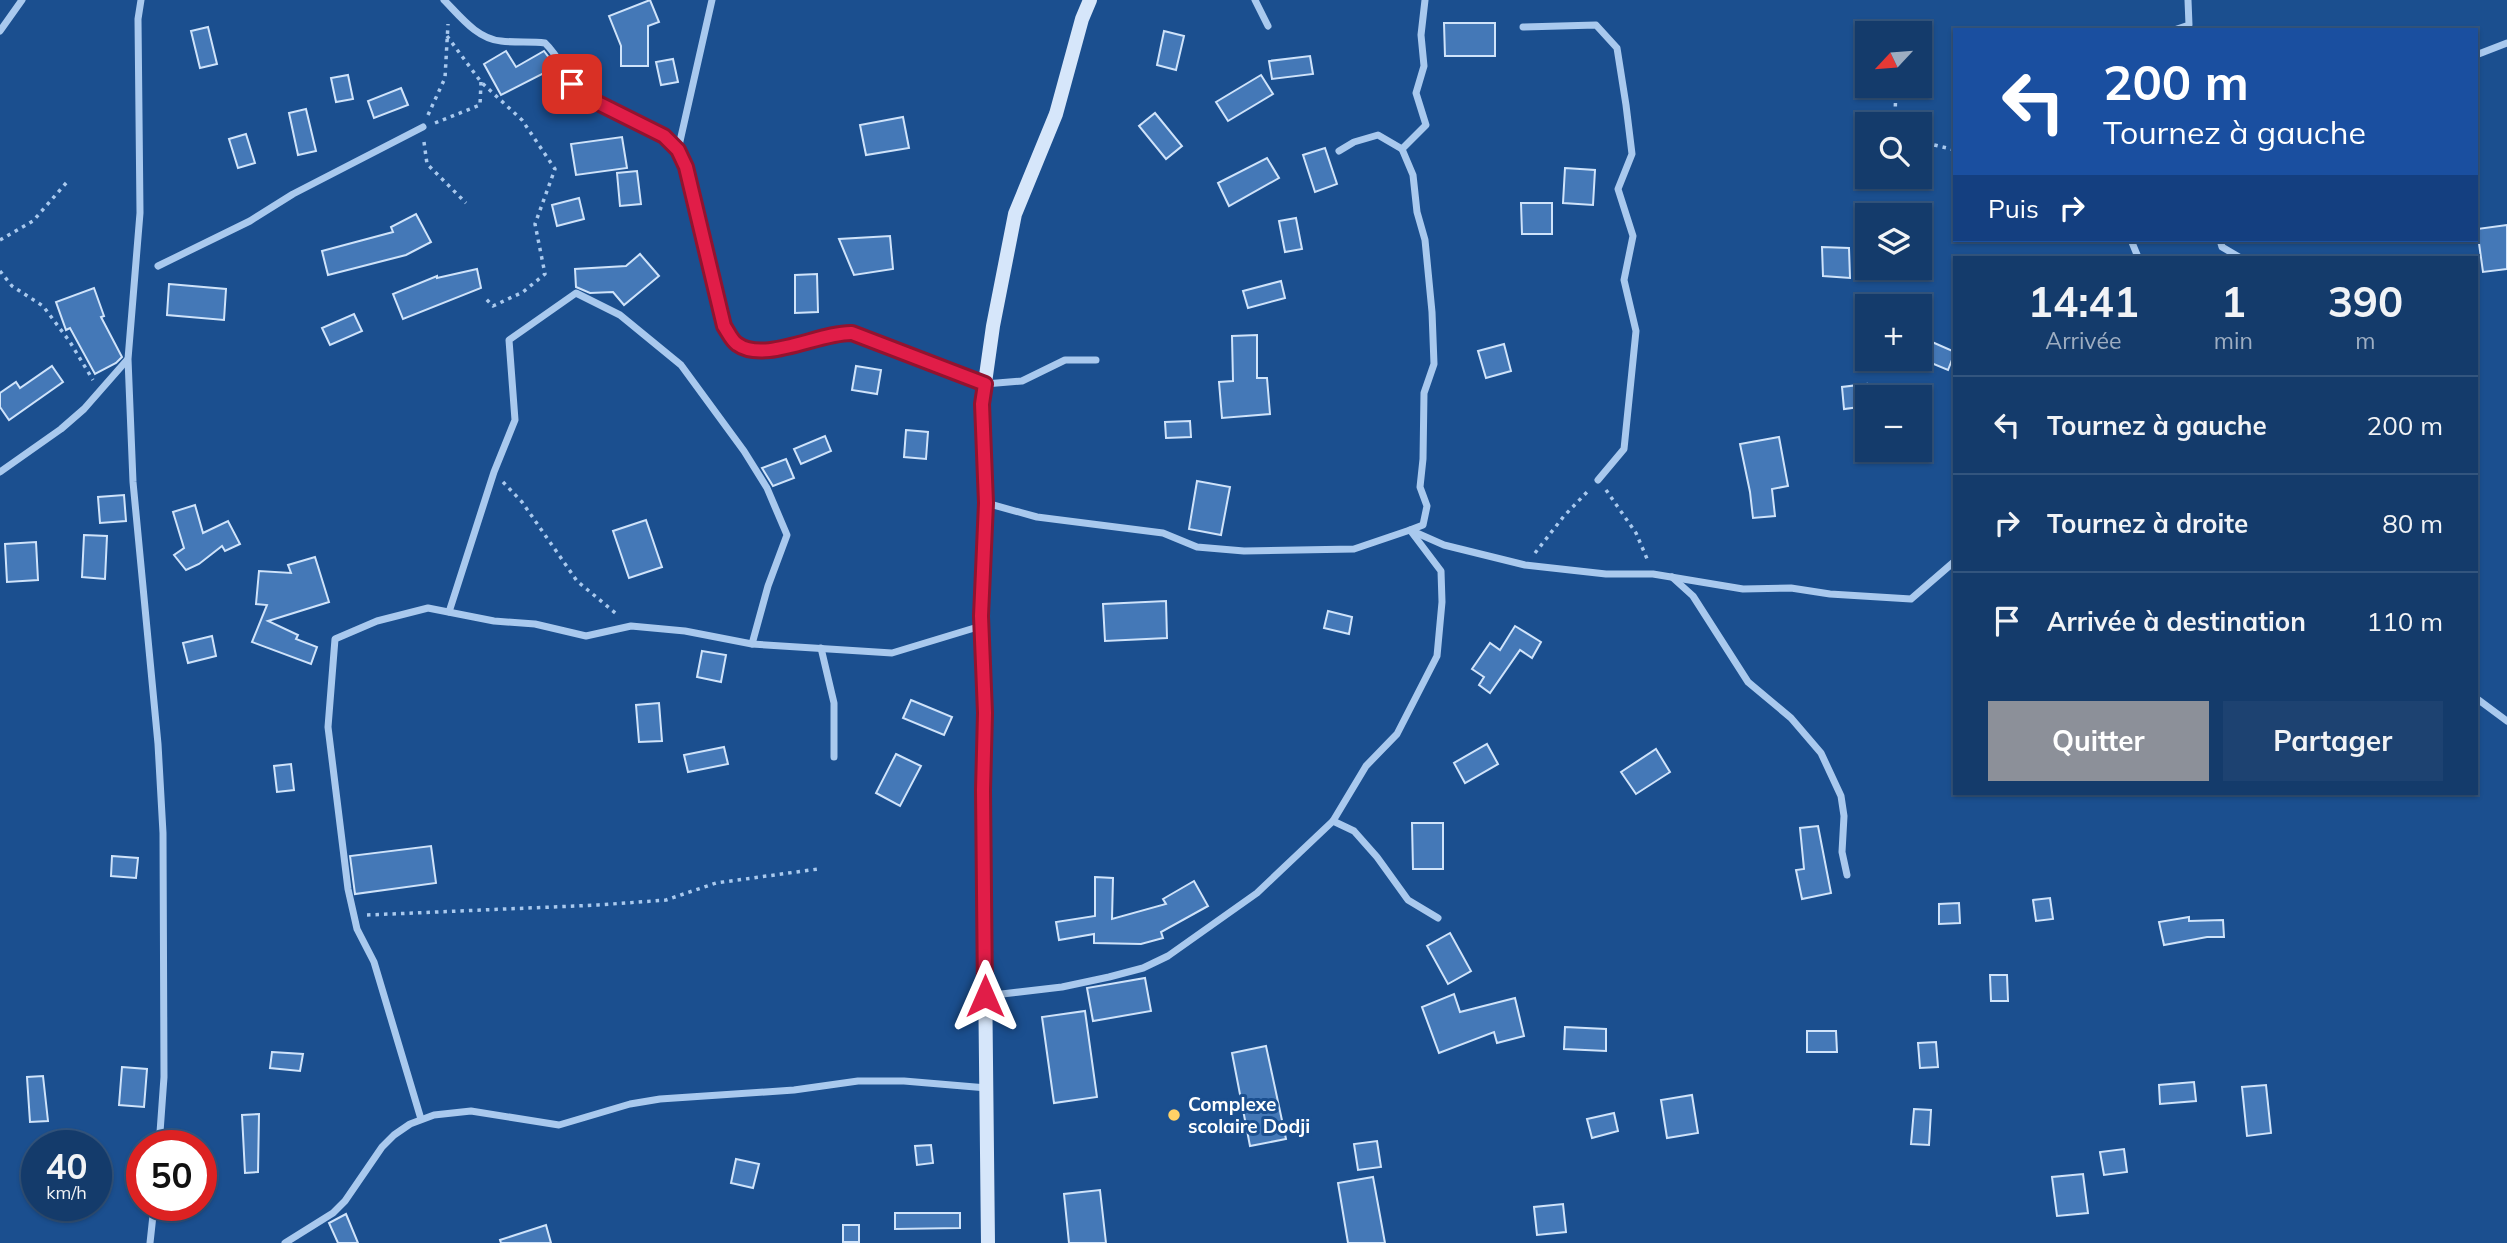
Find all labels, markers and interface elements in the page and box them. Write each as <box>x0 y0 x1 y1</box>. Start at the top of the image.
north arrow <box>1855 21 1932 98</box>
map controls <box>1855 21 1932 462</box>
text: 200 m <box>2103 51 2249 112</box>
pin <box>542 54 602 114</box>
icon: left <box>1988 56 2079 147</box>
icon: arrive <box>553 65 591 103</box>
button: search <box>1855 112 1932 189</box>
text: Tournez à gauche <box>2103 112 2366 152</box>
icon: right <box>2053 189 2091 227</box>
text: Puis <box>1988 192 2039 225</box>
button: layers <box>1855 203 1932 280</box>
text: 14:41 <box>2028 275 2139 328</box>
text: 1 <box>2221 275 2246 328</box>
text: 390 <box>2328 275 2403 328</box>
button: + <box>1855 294 1932 371</box>
text: Arrivée <box>2045 326 2121 355</box>
text: min <box>2214 326 2253 355</box>
text: m <box>2355 326 2376 355</box>
button: − <box>1855 385 1932 462</box>
icon: left <box>1988 406 2026 444</box>
text: Tournez à gauche <box>2047 409 2267 442</box>
text: 200 m <box>2367 409 2443 442</box>
icon: right <box>1988 504 2026 542</box>
text: Tournez à droite <box>2047 507 2248 540</box>
text: 80 m <box>2382 507 2443 540</box>
icon: arrive <box>1988 602 2026 640</box>
text: Arrivée à destination <box>2047 605 2306 638</box>
text: 110 m <box>2367 605 2443 638</box>
button: Quitter <box>1988 701 2209 781</box>
button: Partager <box>2223 701 2443 781</box>
position arrow <box>948 959 1022 1033</box>
place label: Complexe scolaire Dodji <box>1188 1092 1310 1138</box>
marker: Complexe scolaire Dodji <box>1166 1107 1182 1123</box>
speed limit sign: 50 <box>126 1130 217 1221</box>
text: 40 <box>45 1144 88 1188</box>
text: km/h <box>46 1181 87 1204</box>

